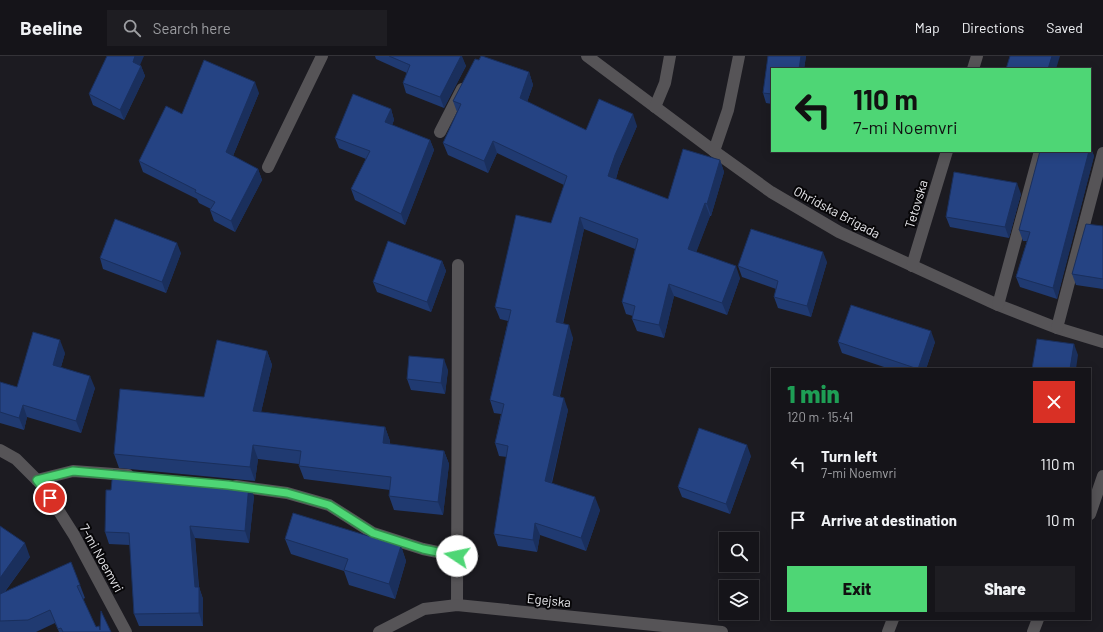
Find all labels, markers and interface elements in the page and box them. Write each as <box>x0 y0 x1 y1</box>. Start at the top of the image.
search box <box>107 10 387 46</box>
text: Beeline <box>20 16 83 39</box>
icon: search <box>121 17 143 39</box>
text: Search here <box>153 19 231 37</box>
text: Map <box>915 19 940 36</box>
text: Directions <box>962 19 1024 36</box>
text: Saved <box>1046 19 1083 36</box>
text: 110 m <box>853 82 918 116</box>
icon: left <box>787 84 839 136</box>
text: 7-mi Noemvri <box>853 116 958 138</box>
street label: Tetovska <box>901 178 931 230</box>
street label: Ohridska Brigada <box>791 182 883 242</box>
text: 1 min <box>787 379 840 408</box>
button: close <box>1033 381 1075 423</box>
text: 120 m · 15:41 <box>787 409 853 425</box>
text: Turn left <box>821 447 877 465</box>
icon: left <box>787 453 809 475</box>
text: 110 m <box>1041 455 1075 473</box>
text: 7-mi Noemvri <box>821 465 897 481</box>
pin <box>33 481 67 515</box>
icon: arrive <box>39 487 61 509</box>
icon: arrive <box>787 509 809 531</box>
text: Arrive at destination <box>821 511 957 529</box>
text: 10 m <box>1046 511 1075 529</box>
street label: 7-mi Noemvri <box>77 521 127 595</box>
map controls <box>719 532 759 620</box>
button: search <box>719 532 759 572</box>
position arrow <box>436 535 478 577</box>
button: Exit <box>787 566 927 612</box>
button: Share <box>935 566 1075 612</box>
button: layers <box>719 580 759 620</box>
street label: Egejska <box>526 590 572 610</box>

